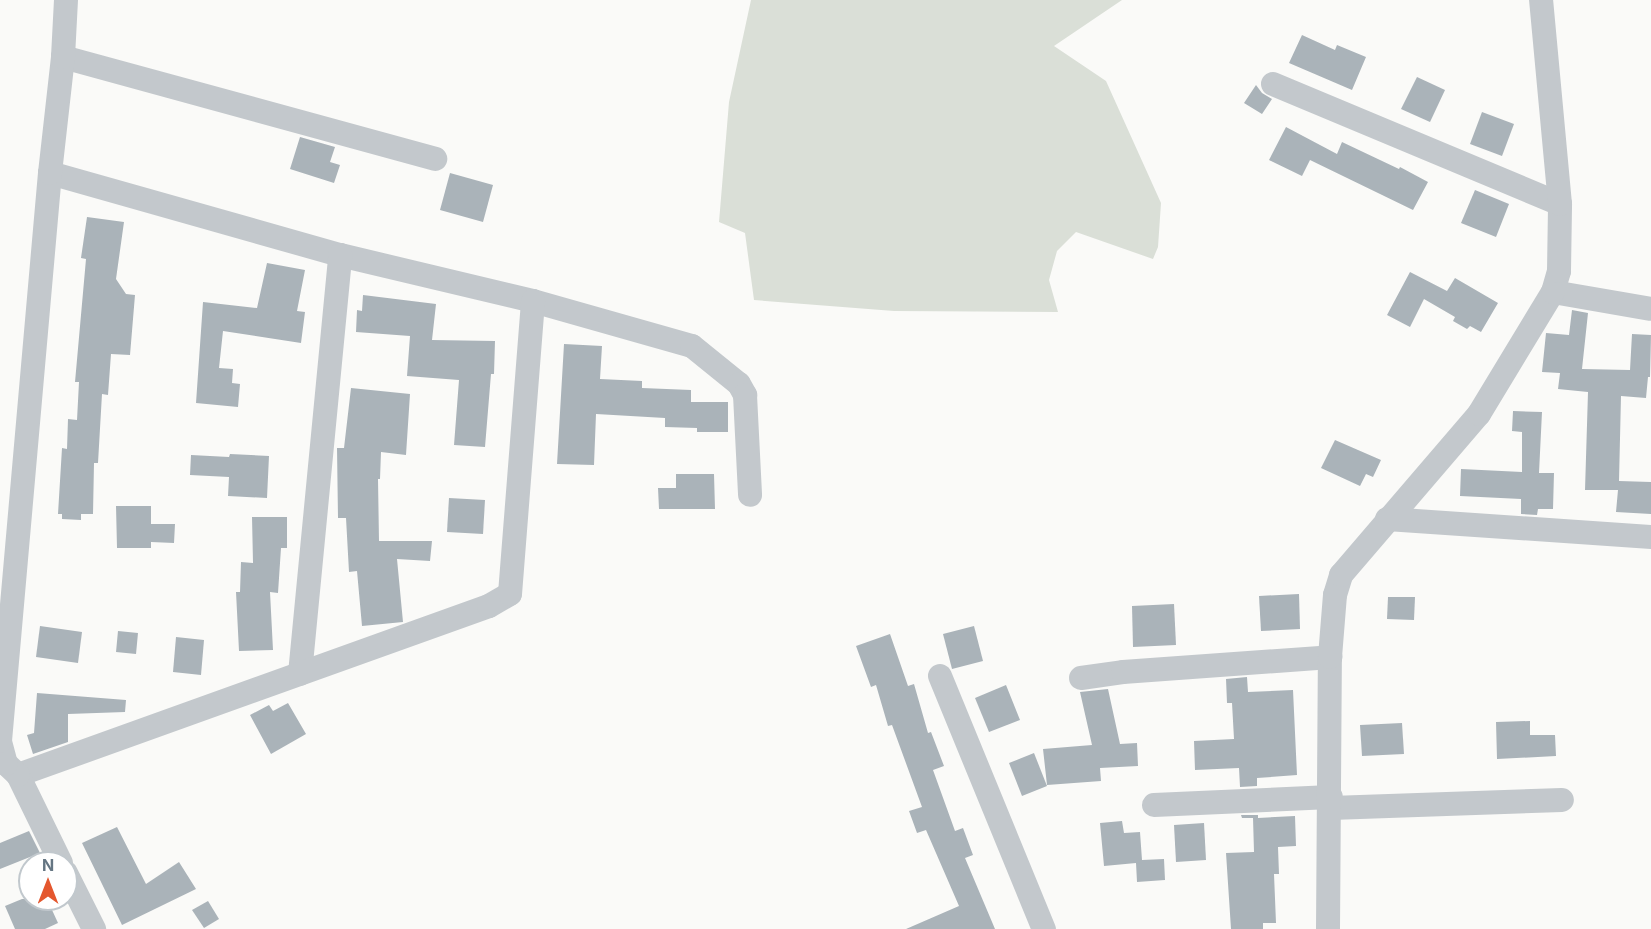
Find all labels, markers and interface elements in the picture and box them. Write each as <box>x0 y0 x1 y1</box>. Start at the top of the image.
north arrow <box>18 851 78 911</box>
text: N <box>42 855 54 875</box>

